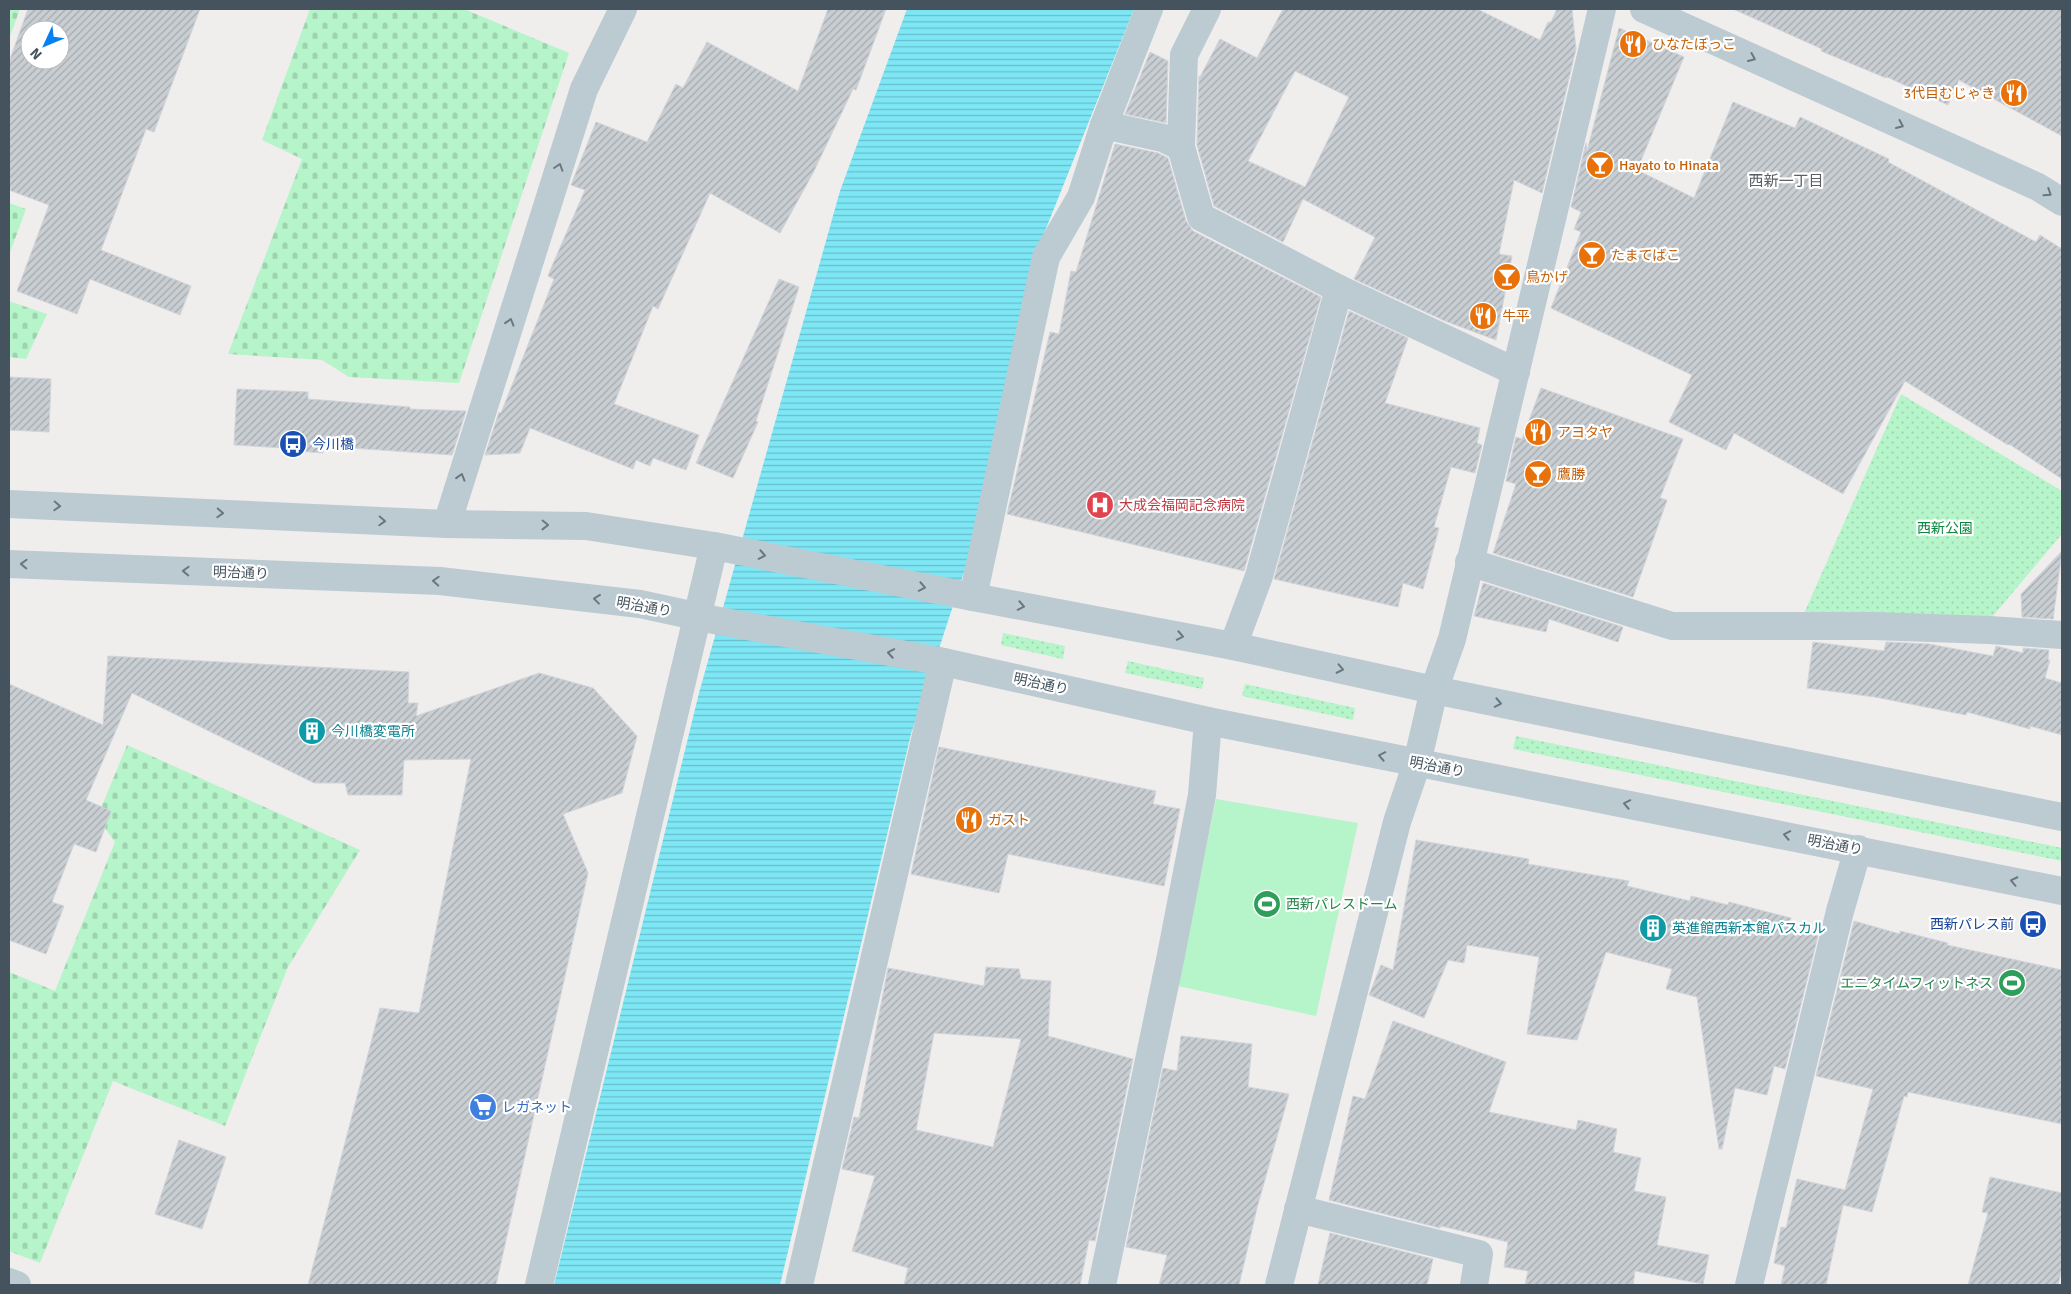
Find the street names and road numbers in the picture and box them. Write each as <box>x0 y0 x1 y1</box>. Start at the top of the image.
street label: 明治通り <box>213 564 269 582</box>
street label: 明治通り <box>615 594 673 620</box>
street label: 明治通り <box>1012 670 1070 698</box>
street label: 明治通り <box>1408 753 1466 781</box>
street label: 明治通り <box>1806 831 1864 859</box>

